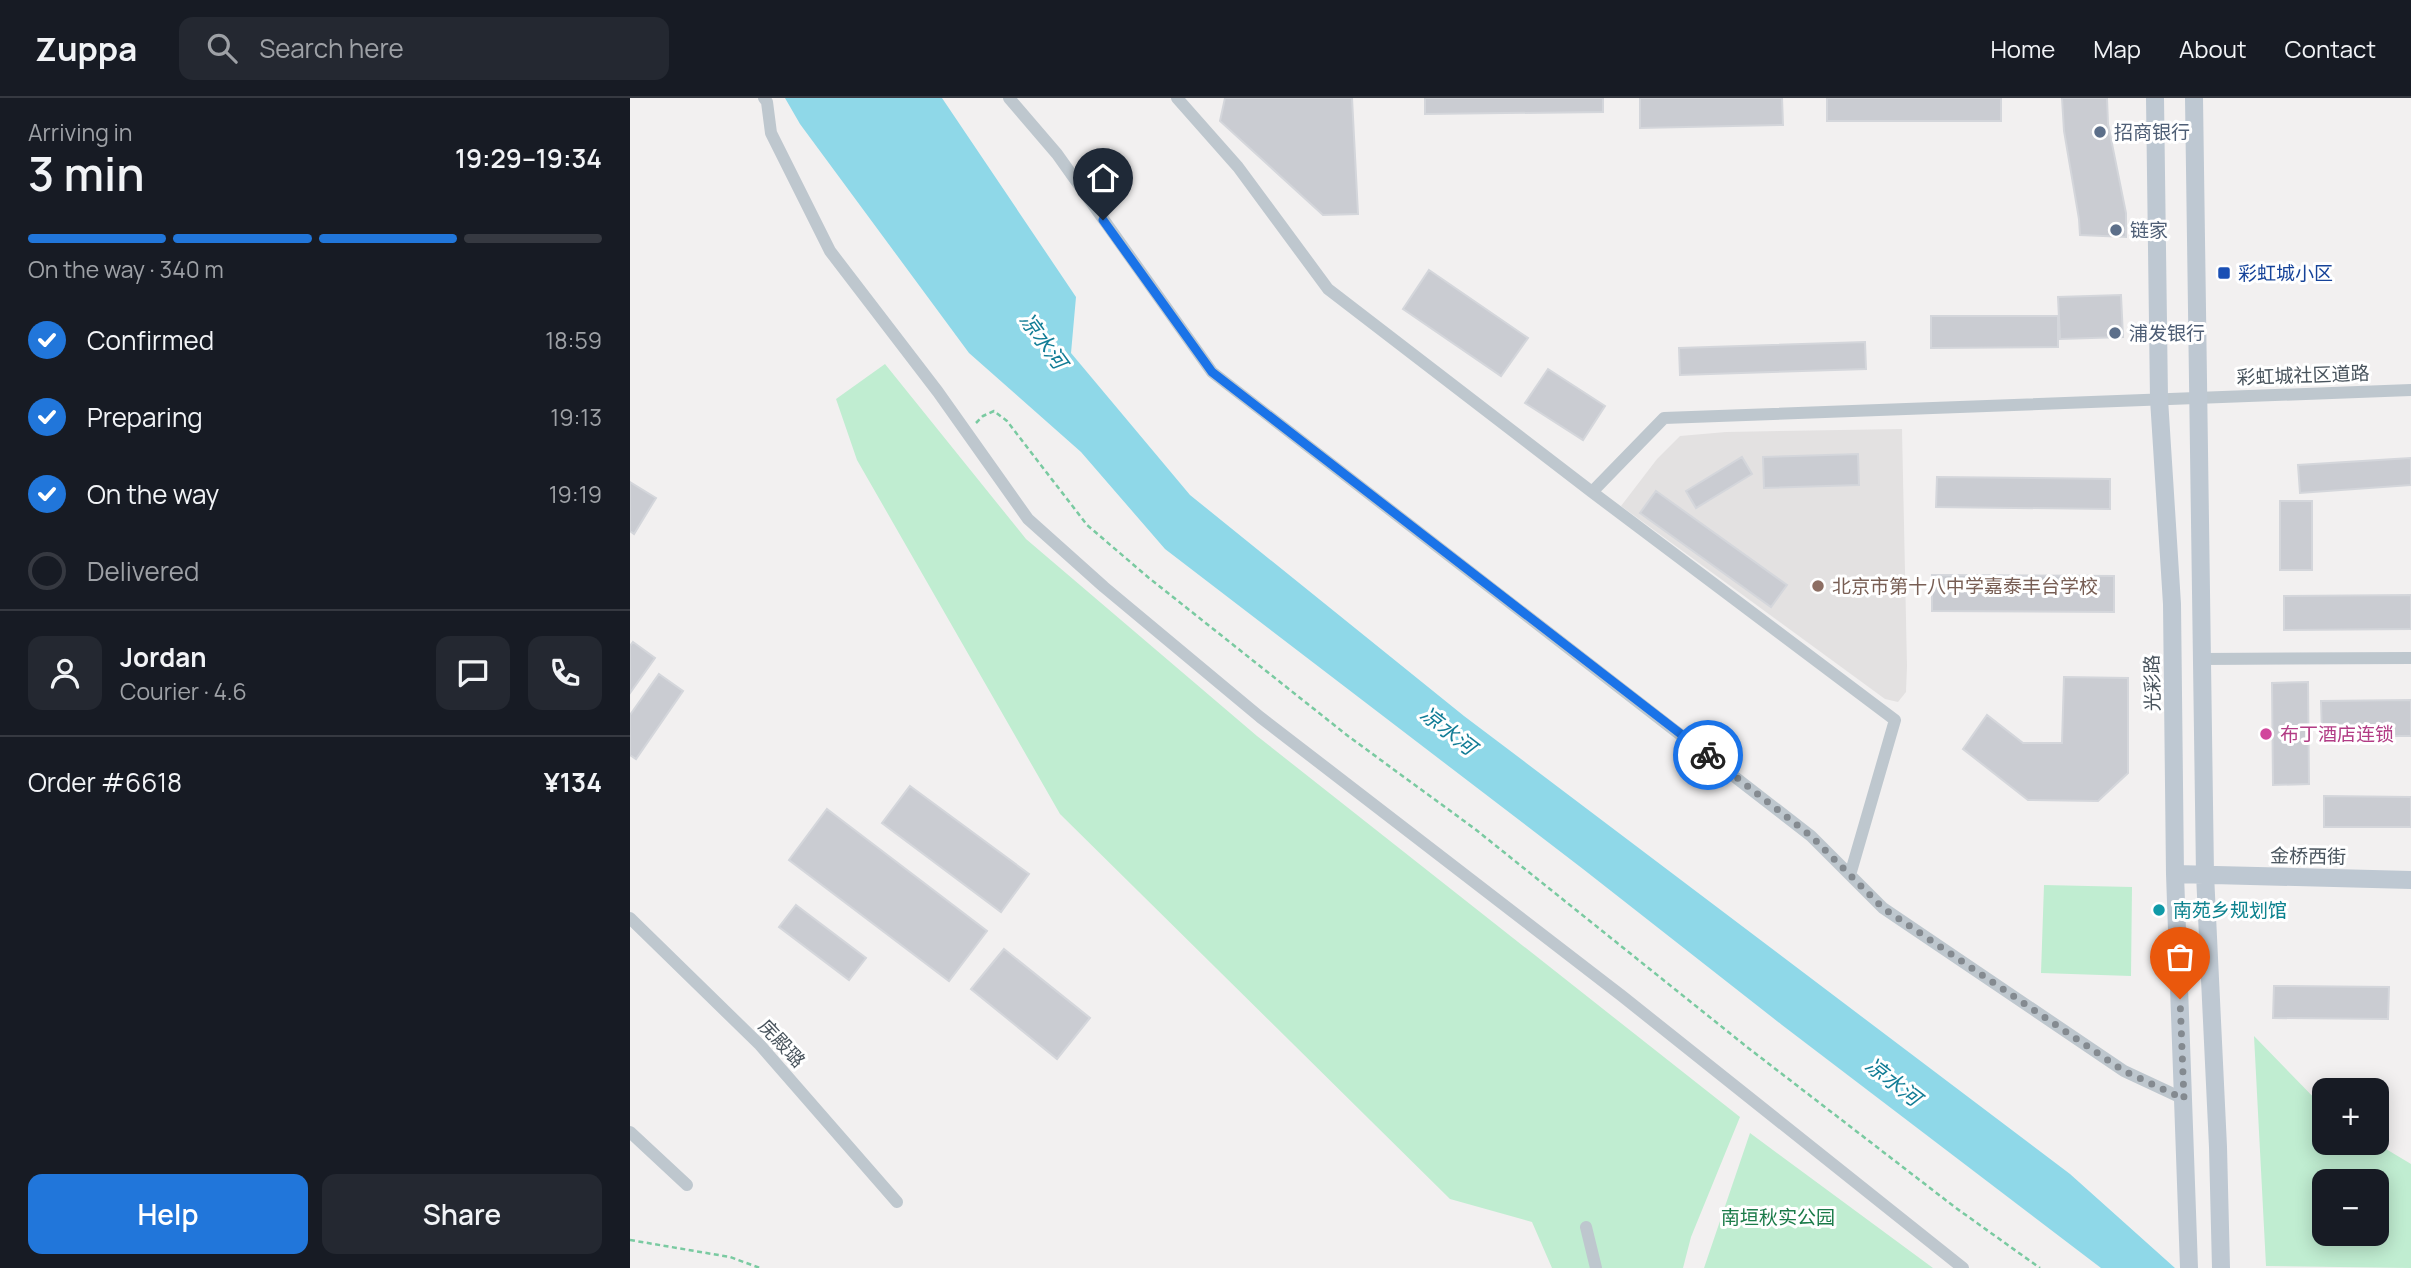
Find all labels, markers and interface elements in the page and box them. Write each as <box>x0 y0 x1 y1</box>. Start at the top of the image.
search box <box>179 17 669 80</box>
text: Zuppa <box>35 26 137 71</box>
icon: search <box>203 29 241 67</box>
text: Search here <box>259 30 404 66</box>
text: Home <box>1990 32 2055 65</box>
text: Map <box>2093 32 2141 65</box>
text: About <box>2179 32 2247 65</box>
text: Contact <box>2285 32 2376 65</box>
text: Arriving in <box>28 116 133 148</box>
place label: 招商银行 <box>2114 119 2190 145</box>
marker: 招商银行 <box>2092 124 2108 140</box>
text: 19:29–19:34 <box>455 140 602 176</box>
text: 3 min <box>28 142 145 205</box>
pin <box>1073 148 1133 220</box>
icon: home <box>1084 159 1122 197</box>
place label: 链家 <box>2130 217 2168 243</box>
marker: 链家 <box>2108 222 2124 238</box>
text: On the way · 340 m <box>28 253 224 285</box>
place label: 彩虹城小区 <box>2238 260 2333 286</box>
marker: 彩虹城小区 <box>2216 265 2232 281</box>
water label: 凉水河 <box>1014 307 1076 377</box>
place label: 浦发银行 <box>2129 320 2205 346</box>
icon: check <box>28 321 66 359</box>
text: Confirmed <box>87 322 214 358</box>
text: 18:59 <box>545 324 602 356</box>
marker: 浦发银行 <box>2107 325 2123 341</box>
street label: 彩虹城社区道路 <box>2236 360 2370 390</box>
icon: check <box>28 398 66 436</box>
text: Preparing <box>87 399 203 435</box>
text: 19:13 <box>550 401 602 433</box>
icon: check <box>28 475 66 513</box>
text: On the way <box>87 476 219 512</box>
text: 19:19 <box>549 478 602 510</box>
text: Delivered <box>87 553 199 589</box>
place label: 北京市第十八中学嘉泰丰台学校 <box>1832 573 2098 599</box>
marker: 北京市第十八中学嘉泰丰台学校 <box>1810 578 1826 594</box>
button: person <box>28 636 102 710</box>
button: chat <box>436 636 510 710</box>
button: phone <box>528 636 602 710</box>
text: Jordan <box>120 639 206 675</box>
street label: 光彩路 <box>2139 654 2165 712</box>
text: Courier · 4.6 <box>120 675 247 707</box>
water label: 凉水河 <box>1415 700 1485 763</box>
courier <box>1673 720 1743 790</box>
place label: 布丁酒店连锁 <box>2280 721 2394 747</box>
marker: 布丁酒店连锁 <box>2258 726 2274 742</box>
icon: bike <box>1689 736 1727 774</box>
text: Order #6618 <box>28 764 182 800</box>
text: ¥134 <box>544 764 602 800</box>
street label: 金桥西街 <box>2270 842 2346 870</box>
place label: 南苑乡规划馆 <box>2173 897 2287 923</box>
marker: 南苑乡规划馆 <box>2151 902 2167 918</box>
pin <box>2150 927 2210 999</box>
icon: bag <box>2161 938 2199 976</box>
street label: 庑殿璐 <box>753 1013 811 1073</box>
water label: 凉水河 <box>1860 1051 1930 1114</box>
map controls <box>2312 1078 2389 1246</box>
button: + <box>2312 1078 2389 1155</box>
button: − <box>2312 1169 2389 1246</box>
button: Help <box>28 1174 308 1254</box>
button: Share <box>322 1174 602 1254</box>
park label: 南垣秋实公园 <box>1721 1204 1835 1230</box>

